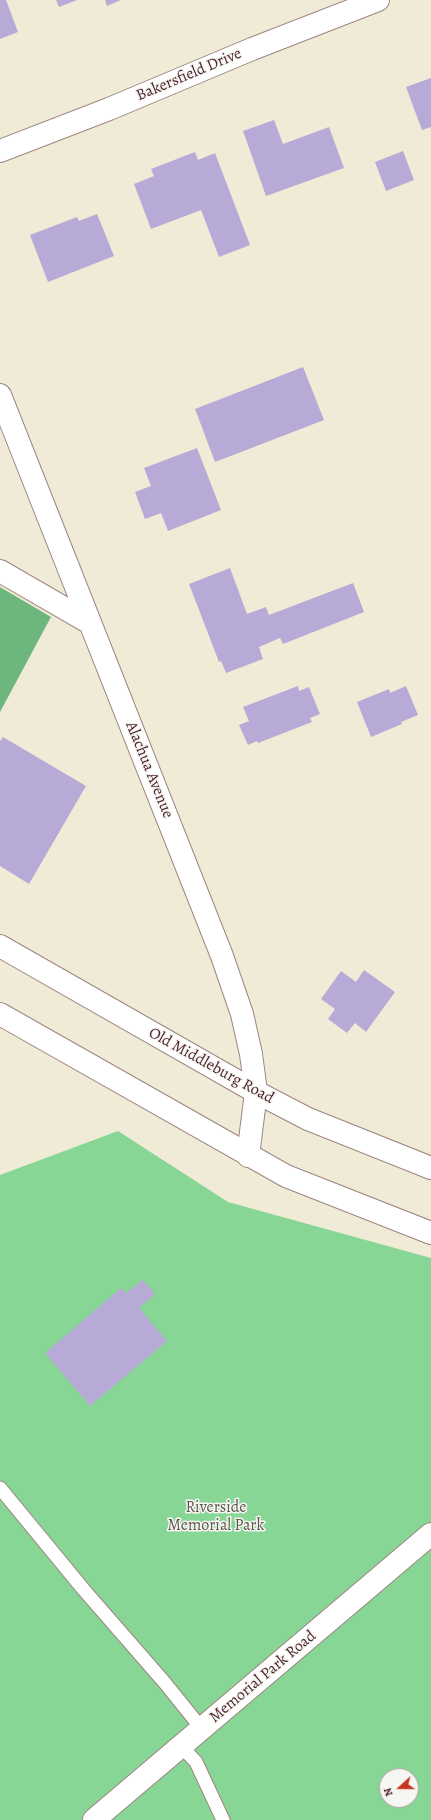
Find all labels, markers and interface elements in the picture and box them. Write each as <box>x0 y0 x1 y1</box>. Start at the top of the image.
street label: Bakersfield Drive <box>133 44 245 106</box>
street label: Alachua Avenue <box>121 719 177 821</box>
street label: Old Middleburg Road <box>145 1024 277 1108</box>
park label: Riverside Memorial Park <box>168 1498 264 1536</box>
street label: Memorial Park Road <box>206 1627 320 1727</box>
north arrow <box>379 1768 419 1808</box>
text: N <box>380 1786 397 1799</box>

